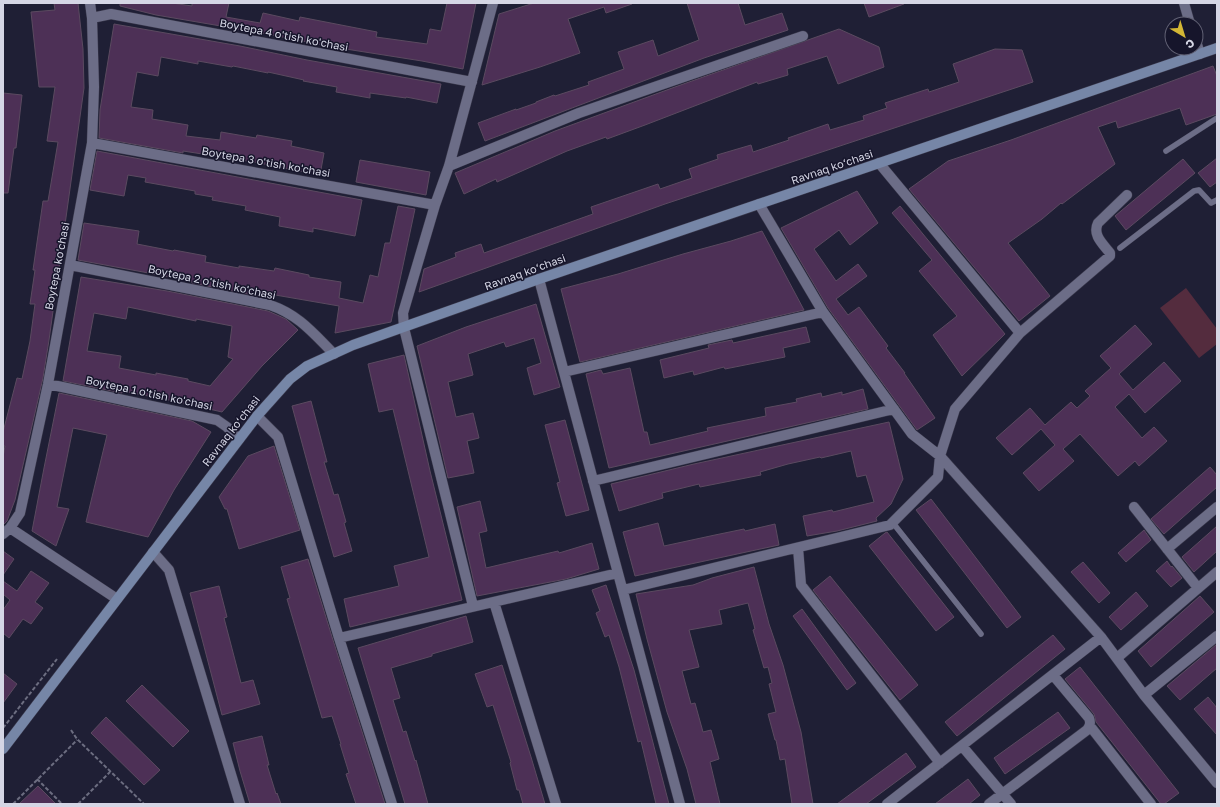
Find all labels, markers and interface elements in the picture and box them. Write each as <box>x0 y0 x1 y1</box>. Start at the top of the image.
street label: Boytepa 4 o'tish ko'chasi <box>219 16 350 53</box>
north arrow <box>1164 16 1204 56</box>
text: С <box>1183 37 1198 52</box>
street label: Boytepa 3 o'tish ko'chasi <box>201 144 331 179</box>
street label: Ravnaq ko‘chasi <box>789 146 874 187</box>
street label: Boytepa ko'chasi <box>42 221 71 311</box>
street label: Ravnaq ko‘chasi <box>482 251 567 292</box>
street label: Boytepa 2 o'tish ko'chasi <box>147 262 277 301</box>
street label: Boytepa 1 o'tish ko'chasi <box>85 373 214 412</box>
street label: Ravnaq ko‘chasi <box>199 393 262 468</box>

